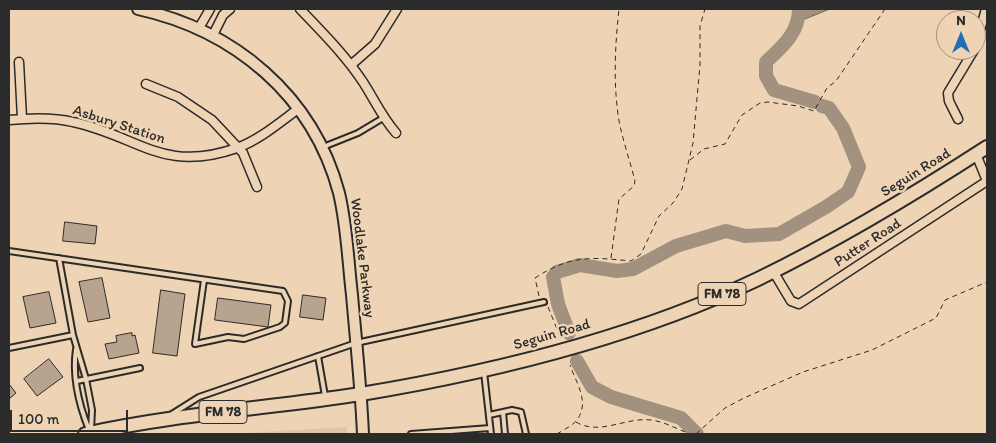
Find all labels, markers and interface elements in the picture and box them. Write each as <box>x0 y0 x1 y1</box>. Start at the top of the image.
north arrow <box>936 10 986 60</box>
text: N <box>956 12 966 29</box>
street label: Asbury Station <box>70 102 168 148</box>
street label: Seguin Road <box>878 144 954 202</box>
street label: Woodlake Parkway <box>346 197 378 319</box>
street label: Putter Road <box>831 215 905 271</box>
road number: FM 78 <box>698 282 746 306</box>
street label: Seguin Road <box>512 315 592 355</box>
scale bar <box>12 400 130 432</box>
road number: FM 78 <box>199 401 247 424</box>
text: 100 m <box>18 410 59 428</box>

